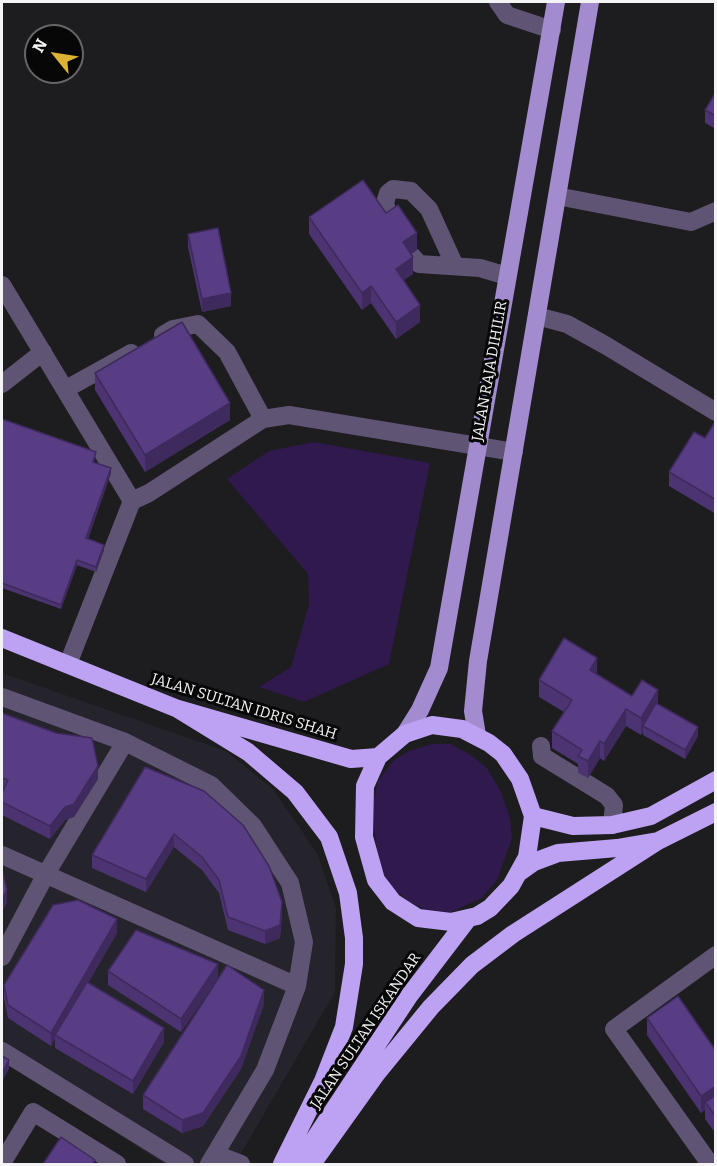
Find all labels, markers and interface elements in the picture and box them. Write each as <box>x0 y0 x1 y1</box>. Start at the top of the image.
north arrow <box>24 24 84 84</box>
text: N <box>28 36 51 56</box>
street label: JALAN RAJA DIHILIR <box>469 300 511 442</box>
street label: JALAN SULTAN IDRIS SHAH <box>149 670 339 744</box>
street label: JALAN SULTAN ISKANDAR <box>307 950 425 1112</box>

